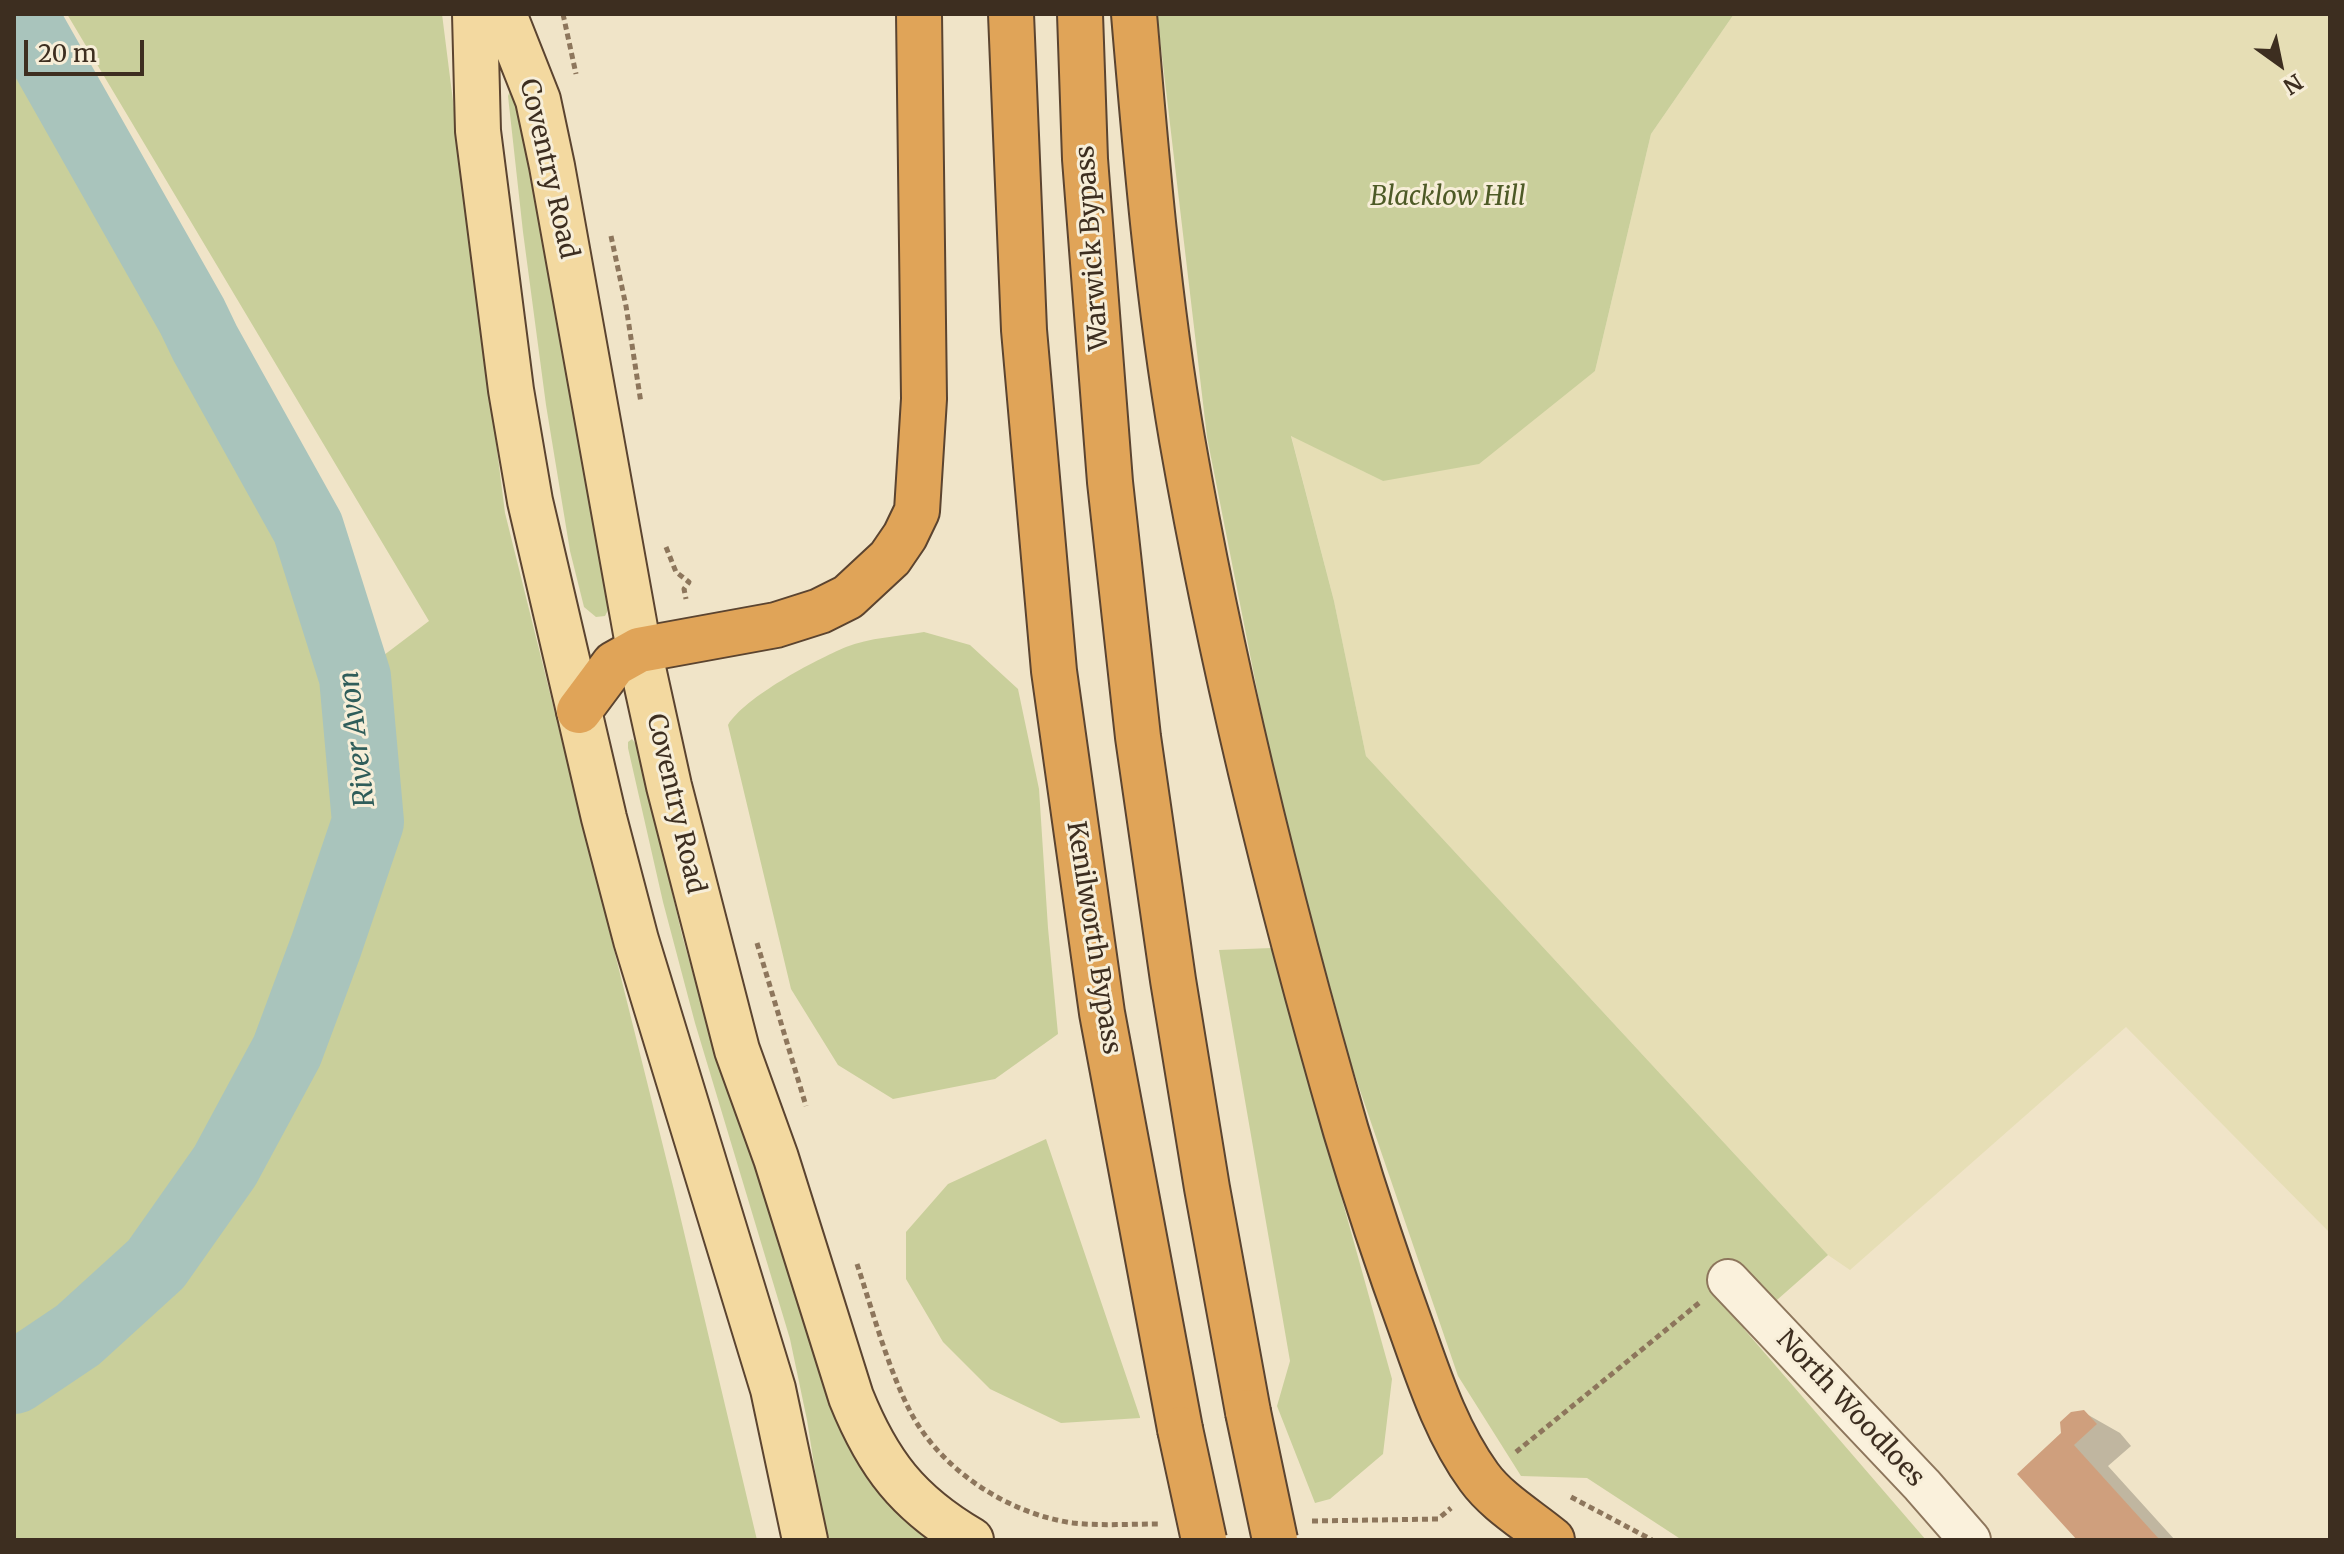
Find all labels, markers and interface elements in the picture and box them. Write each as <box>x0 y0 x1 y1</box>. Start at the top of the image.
scale bar <box>28 24 148 74</box>
north arrow <box>2240 24 2320 104</box>
text: 20 m <box>38 38 97 69</box>
text: N <box>2278 68 2308 101</box>
street label: Coventry Road <box>512 76 584 262</box>
street label: Warwick Bypass <box>1070 144 1116 352</box>
park label: Blacklow Hill <box>1370 182 1526 214</box>
water label: River Avon <box>333 669 383 809</box>
street label: Coventry Road <box>639 711 711 897</box>
street label: Kenilworth Bypass <box>1059 819 1127 1057</box>
street label: North Woodloes <box>1769 1324 1931 1494</box>

